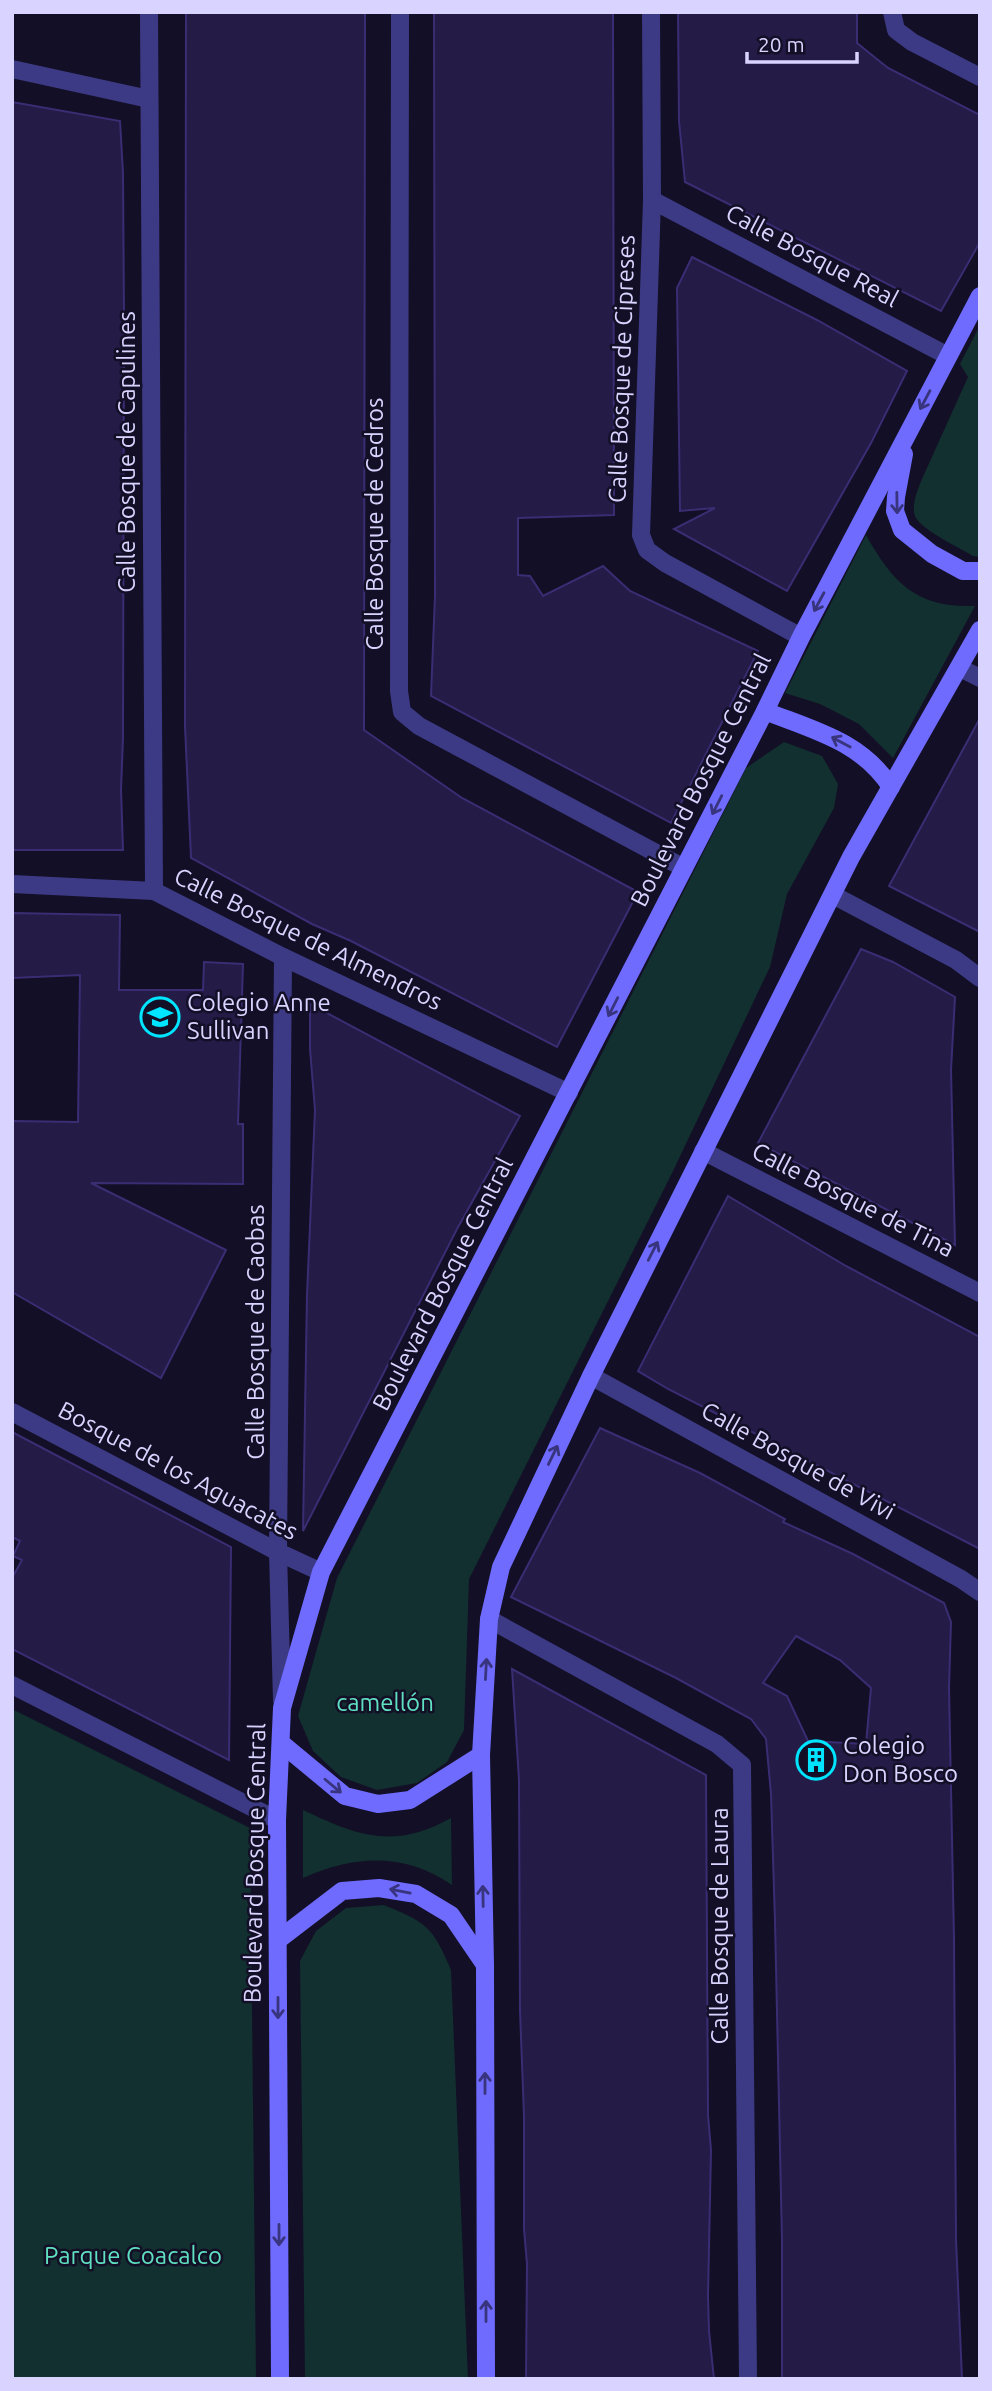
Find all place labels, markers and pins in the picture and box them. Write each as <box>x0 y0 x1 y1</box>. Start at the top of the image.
place label: Colegio Anne Sullivan <box>187 989 331 1044</box>
school or university icon: Colegio Anne Sullivan <box>139 996 181 1038</box>
place label: Colegio Don Bosco <box>843 1732 958 1787</box>
building icon: Colegio Don Bosco <box>795 1739 837 1781</box>

